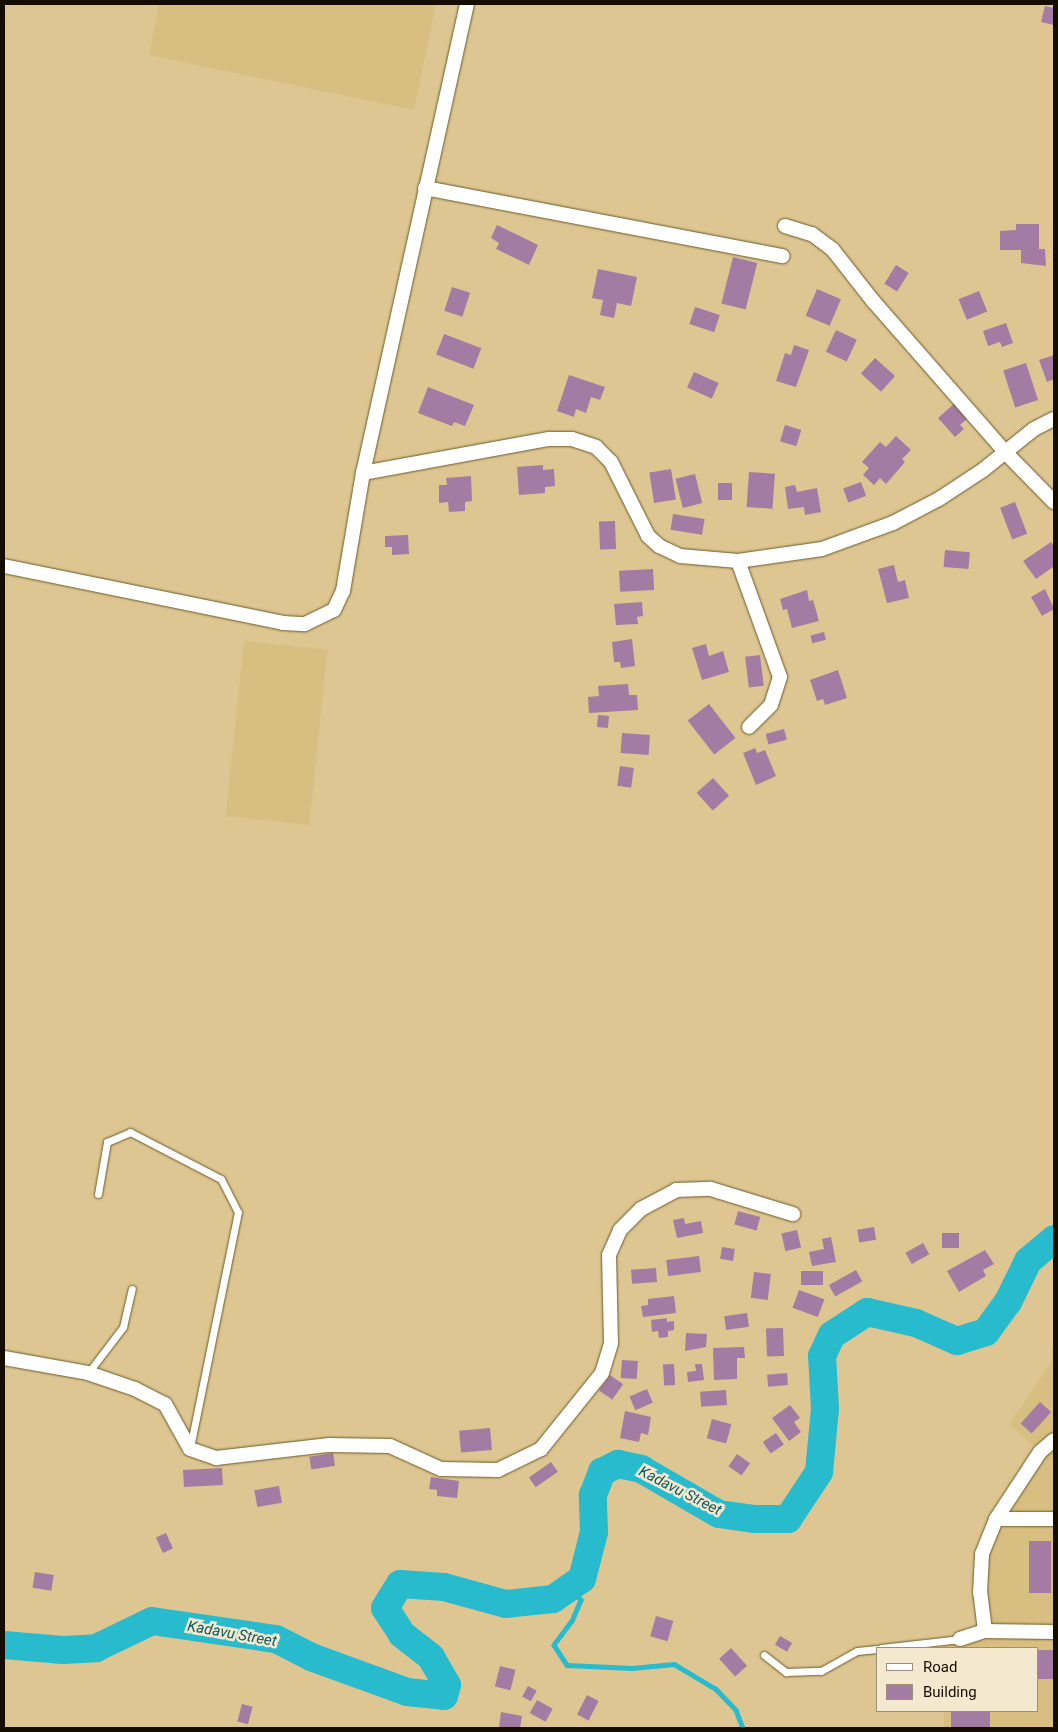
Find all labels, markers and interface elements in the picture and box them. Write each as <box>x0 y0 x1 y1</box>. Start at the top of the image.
water label: Kadavu Street <box>636 1463 724 1519</box>
water label: Kadavu Street <box>186 1617 278 1651</box>
legend <box>876 1647 1038 1712</box>
text: Road <box>923 1658 957 1676</box>
text: Building <box>923 1683 977 1701</box>

